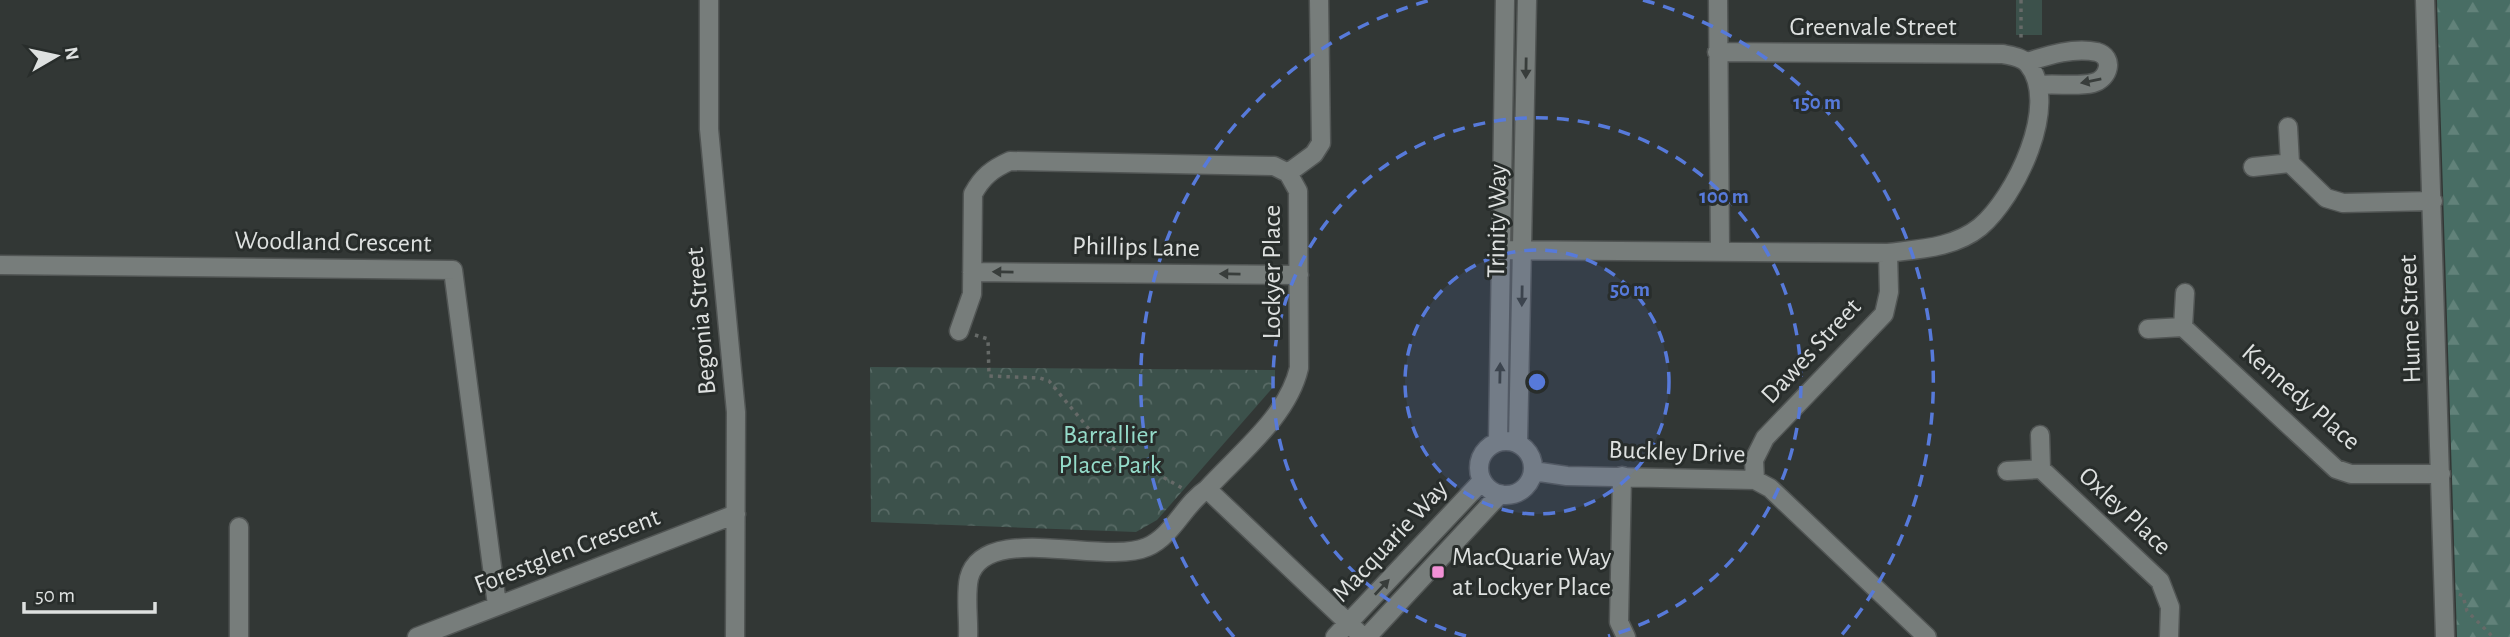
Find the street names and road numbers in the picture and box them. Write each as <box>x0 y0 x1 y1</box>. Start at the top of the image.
street label: Greenvale Street <box>1790 14 1956 40</box>
street label: Trinity Way <box>1483 164 1511 278</box>
street label: Lockyer Place <box>1259 205 1285 339</box>
street label: Woodland Crescent <box>234 227 432 257</box>
street label: Phillips Lane <box>1072 233 1200 261</box>
street label: Begonia Street <box>682 246 720 396</box>
street label: Hume Street <box>2395 254 2425 384</box>
street label: Dawes Street <box>1756 294 1866 408</box>
street label: Kennedy Place <box>2237 339 2365 455</box>
street label: Buckley Drive <box>1608 437 1746 467</box>
street label: Oxley Place <box>2074 462 2176 560</box>
street label: Macquarie Way <box>1327 475 1453 607</box>
street label: Forestglen Crescent <box>471 504 663 598</box>

